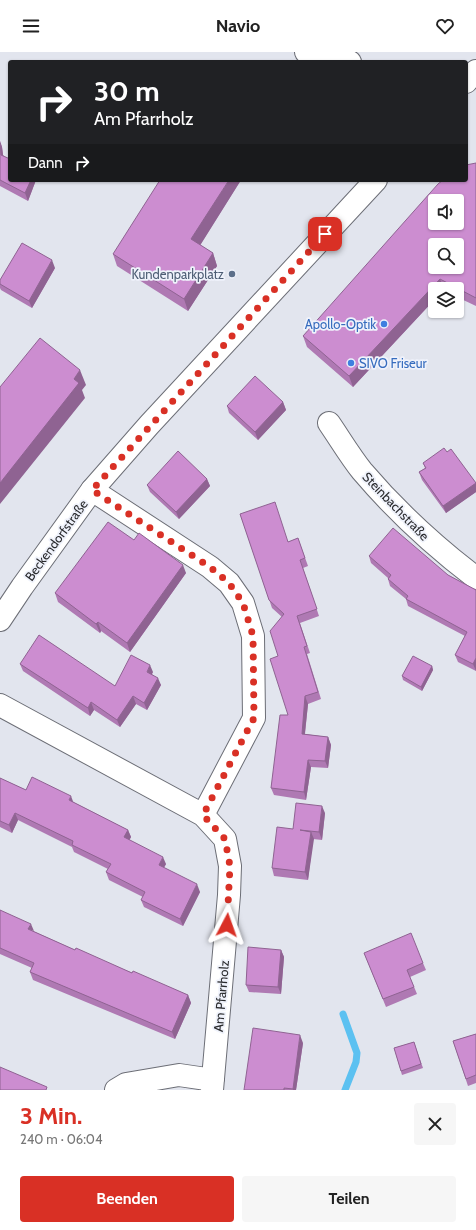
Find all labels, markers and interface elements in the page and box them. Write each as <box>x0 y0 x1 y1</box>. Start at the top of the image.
icon: menu <box>20 15 42 37</box>
text: Navio <box>216 15 260 37</box>
icon: heart <box>434 15 456 37</box>
text: 30 m <box>94 74 160 108</box>
icon: right <box>28 76 80 128</box>
text: Am Pfarrholz <box>94 108 194 130</box>
icon: right <box>71 152 93 174</box>
text: Dann <box>28 154 63 172</box>
map controls <box>428 194 464 318</box>
button: sound <box>428 194 464 230</box>
pin <box>308 217 342 251</box>
icon: arrive <box>314 223 336 245</box>
button: search <box>428 238 464 274</box>
place label: Kundenparkplatz <box>131 266 224 282</box>
marker: Kundenparkplatz <box>227 269 237 279</box>
button: layers <box>428 282 464 318</box>
place label: Apollo-Optik <box>305 316 376 332</box>
marker: Apollo-Optik <box>379 319 389 329</box>
place label: SIVO Friseur <box>359 355 428 371</box>
marker: SIVO Friseur <box>346 358 356 368</box>
street label: Steinbachstraße <box>359 468 433 544</box>
street label: Beckendorfstraße <box>21 496 91 584</box>
position arrow <box>206 904 248 946</box>
street label: Am Pfarrholz <box>210 960 232 1032</box>
text: 3 Min. <box>20 1101 82 1130</box>
button: close <box>414 1103 456 1145</box>
text: 240 m · 06:04 <box>20 1131 102 1147</box>
button: Beenden <box>20 1176 234 1222</box>
button: Teilen <box>242 1176 456 1222</box>

